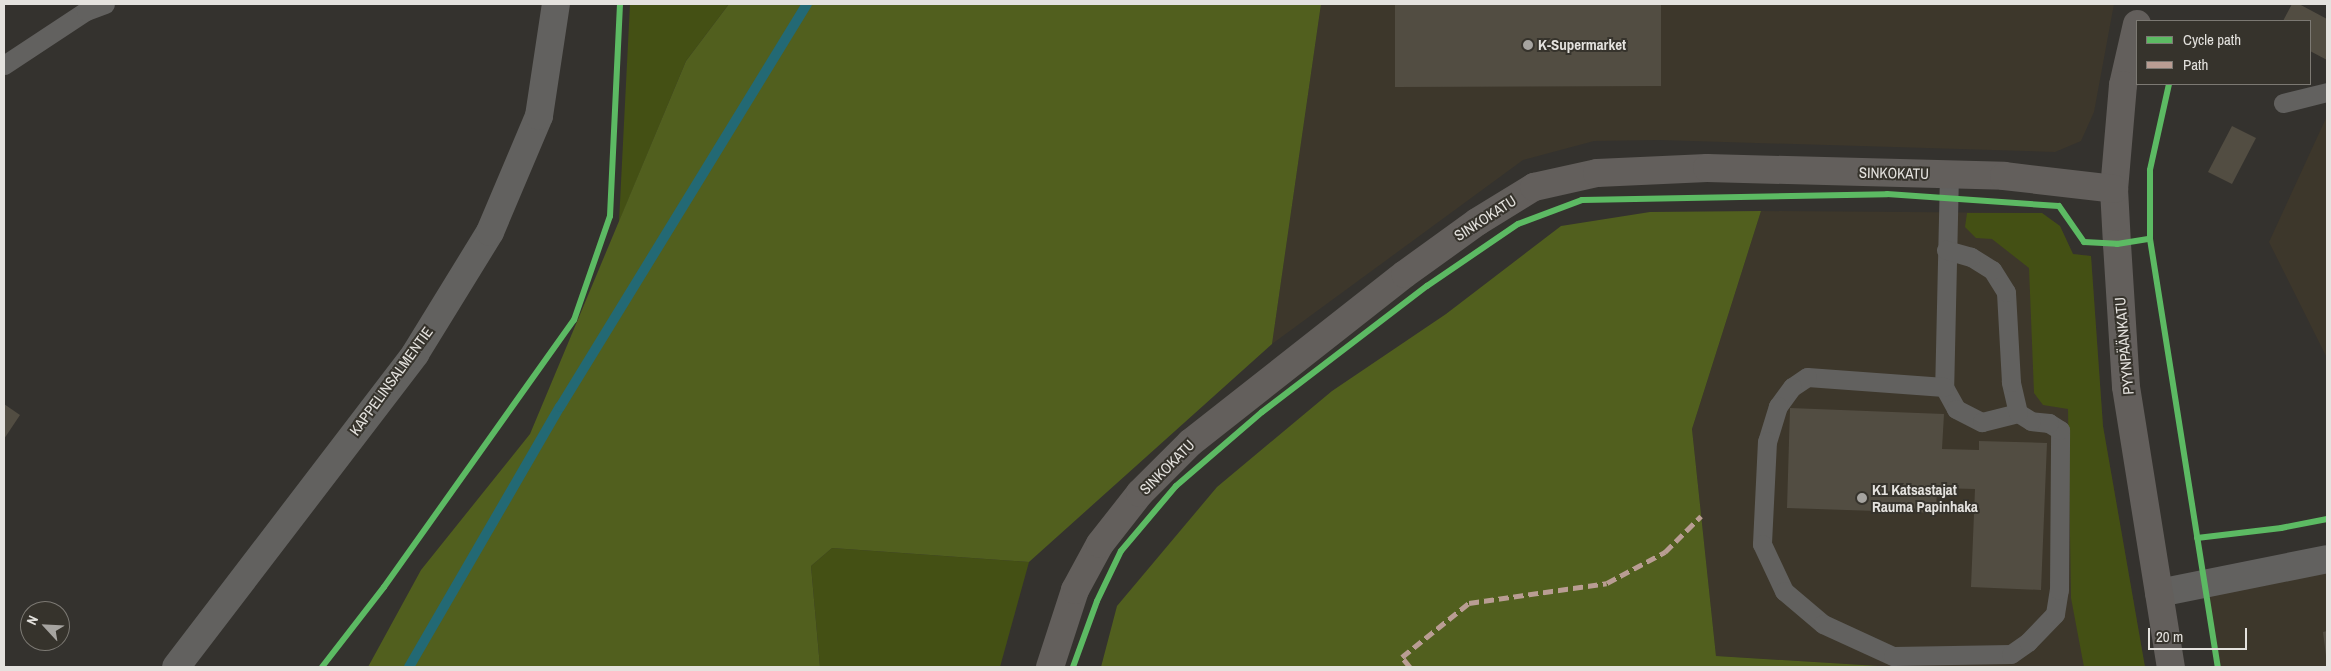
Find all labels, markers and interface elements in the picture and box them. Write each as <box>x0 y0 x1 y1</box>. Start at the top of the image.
legend <box>2136 20 2311 85</box>
text: Cycle path <box>2183 29 2241 50</box>
place label: K-Supermarket <box>1538 36 1626 54</box>
marker: K-Supermarket <box>1522 39 1534 51</box>
text: Path <box>2183 54 2208 75</box>
street label: SINKOKATU <box>1859 163 1929 183</box>
street label: SINKOKATU <box>1451 191 1519 245</box>
street label: PYYNPÄÄNKATU <box>2111 296 2137 396</box>
street label: KAPPELINSALMENTIE <box>346 323 436 439</box>
street label: SINKOKATU <box>1136 436 1198 498</box>
place label: K1 Katsastajat Rauma Papinhaka <box>1872 480 1978 515</box>
marker: K1 Katsastajat Rauma Papinhaka <box>1856 492 1868 504</box>
north arrow <box>20 601 70 651</box>
text: N <box>22 613 42 628</box>
scale bar <box>2151 618 2250 650</box>
text: 20 m <box>2156 626 2183 647</box>

